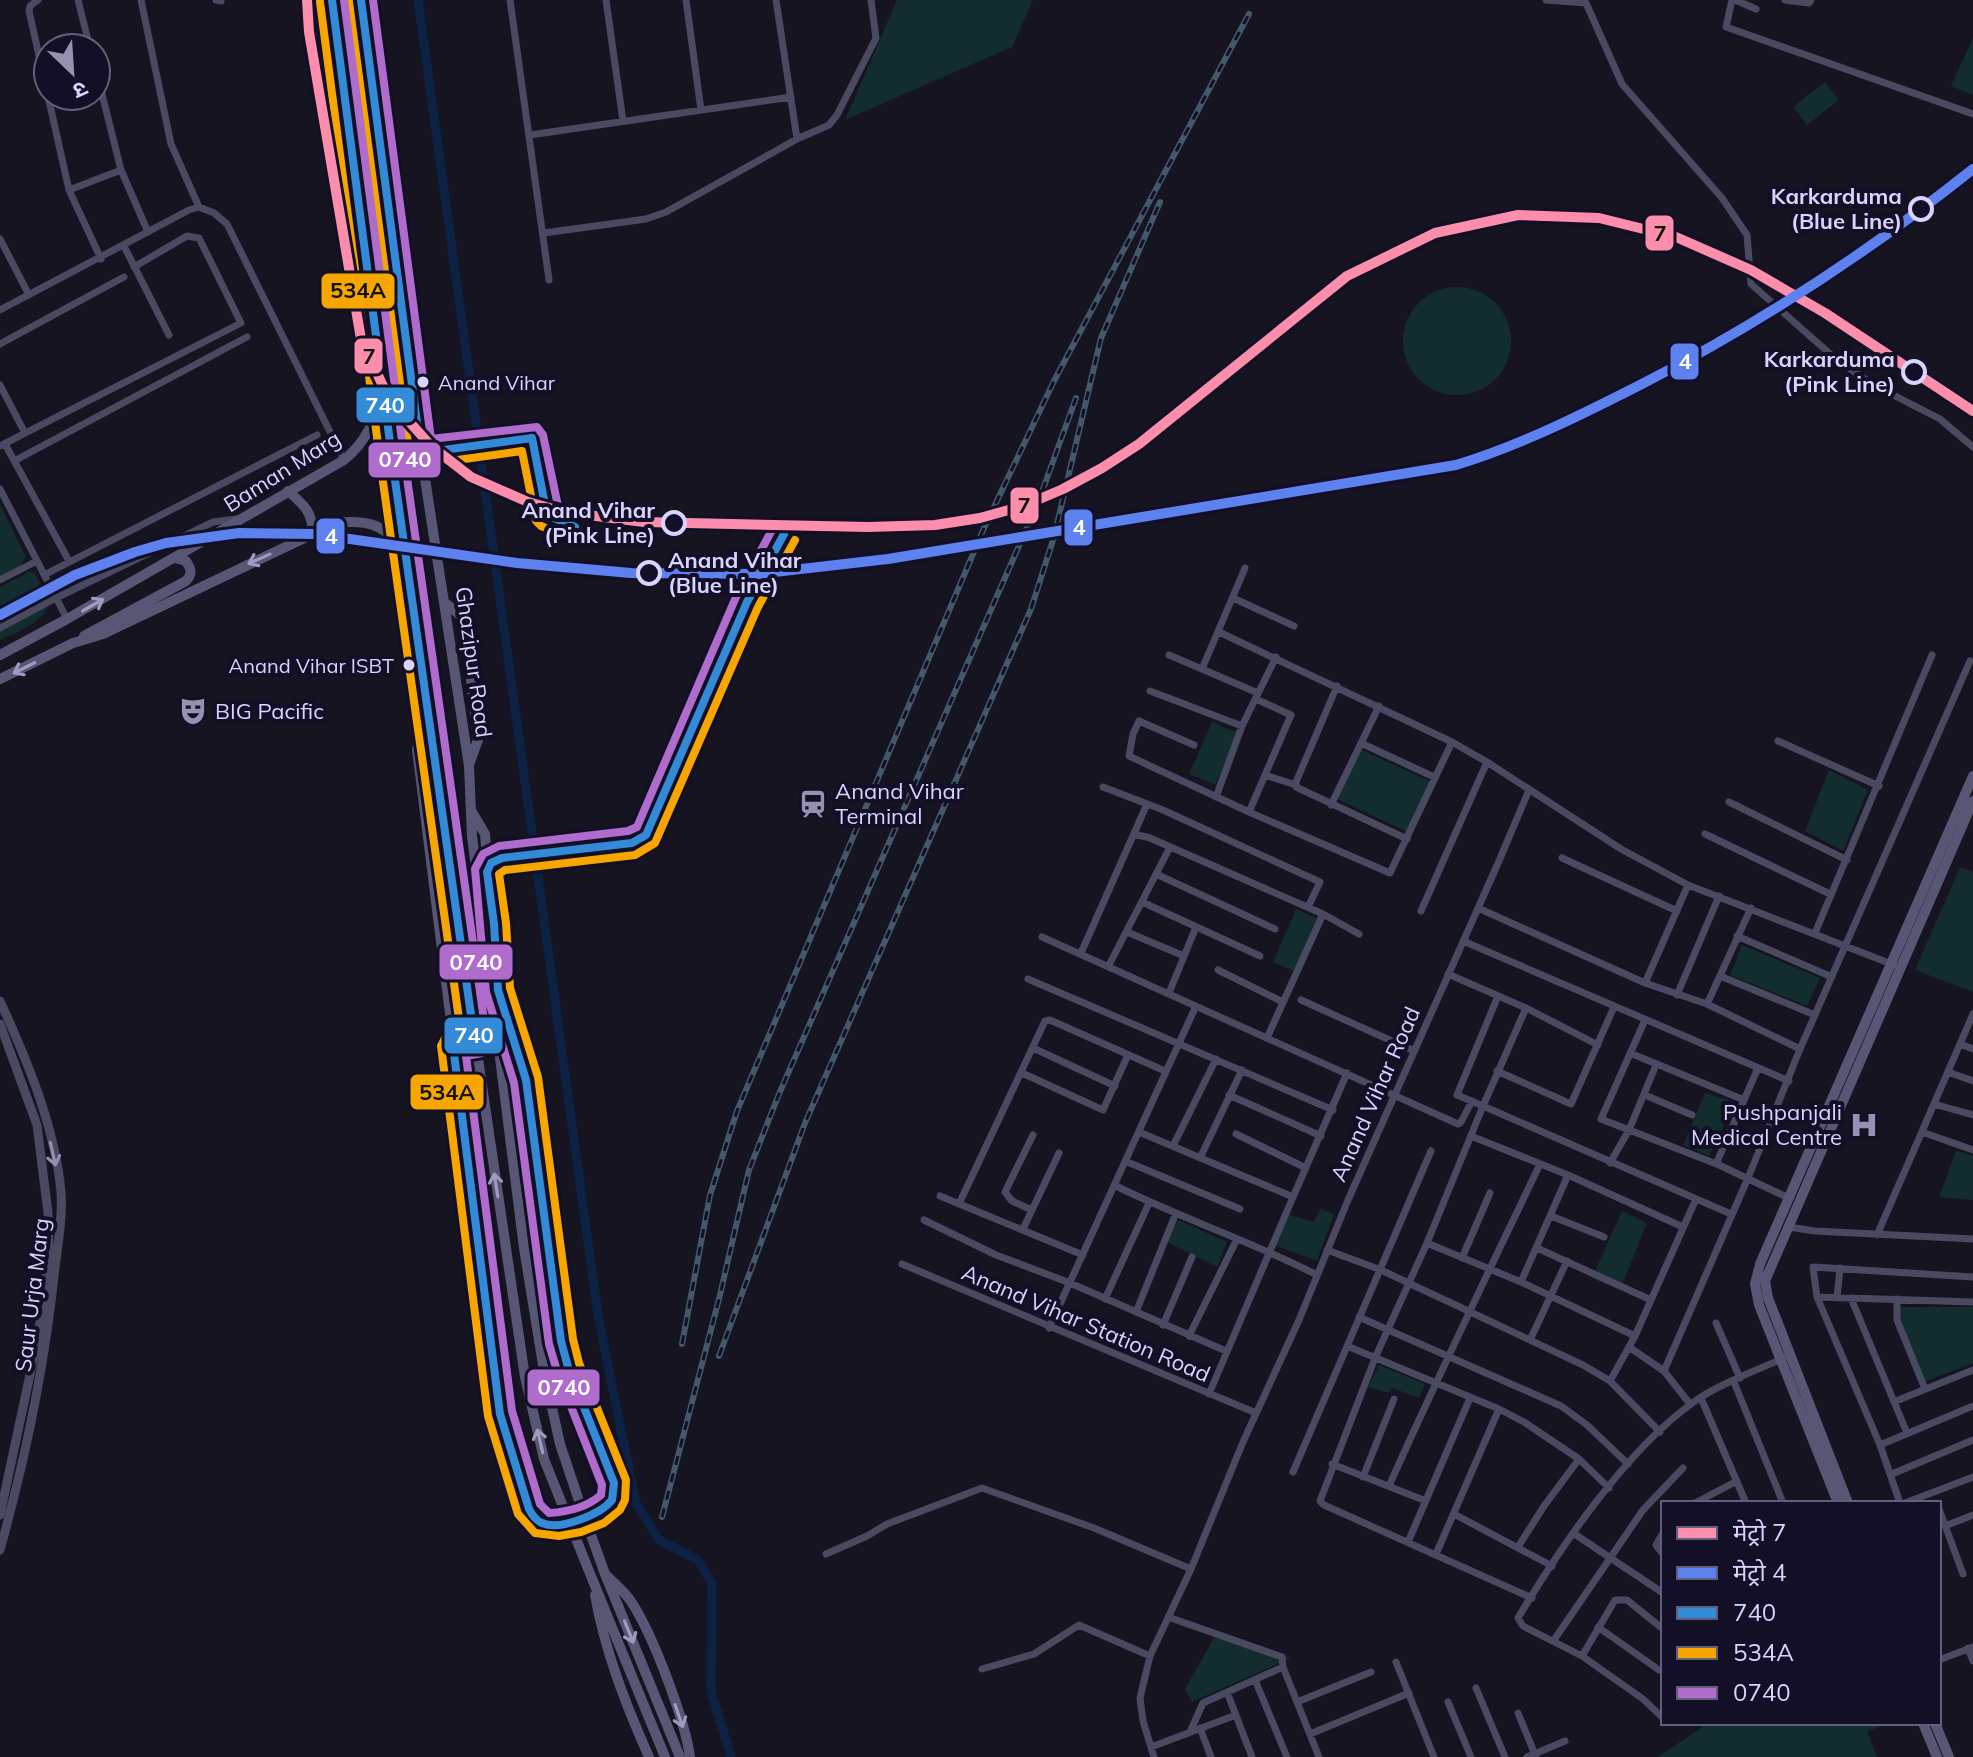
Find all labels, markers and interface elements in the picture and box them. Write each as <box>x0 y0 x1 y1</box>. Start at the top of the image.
north arrow <box>32 32 112 112</box>
text: उ <box>68 75 92 106</box>
place label: Karkarduma (Blue Line) <box>1771 182 1902 235</box>
marker: Karkarduma (Blue Line) <box>1909 197 1933 221</box>
line badge: 7 <box>1644 214 1675 252</box>
text: 7 <box>1653 219 1667 247</box>
line badge: 534A <box>320 272 396 310</box>
text: 534A <box>330 276 387 304</box>
line badge: 7 <box>353 337 384 375</box>
text: 7 <box>362 342 376 370</box>
line badge: 4 <box>1669 342 1700 381</box>
place label: Karkarduma (Pink Line) <box>1764 345 1895 398</box>
text: 4 <box>1678 347 1692 375</box>
marker: Karkarduma (Pink Line) <box>1902 360 1926 384</box>
place label: Anand Vihar <box>438 370 556 395</box>
marker: Anand Vihar <box>415 374 431 390</box>
line badge: 740 <box>355 386 416 424</box>
text: 740 <box>365 391 405 419</box>
street label: Baman Marg <box>218 424 346 518</box>
line badge: 0740 <box>367 441 442 479</box>
text: 0740 <box>379 445 431 473</box>
line badge: 7 <box>1009 486 1040 525</box>
text: 7 <box>1017 491 1031 519</box>
place label: Anand Vihar (Pink Line) <box>522 496 655 549</box>
line badge: 4 <box>1063 508 1094 547</box>
marker: Anand Vihar (Pink Line) <box>662 511 686 535</box>
text: 4 <box>1072 513 1086 541</box>
line badge: 4 <box>315 517 346 555</box>
text: 4 <box>324 522 338 550</box>
place label: Anand Vihar (Blue Line) <box>668 546 802 599</box>
one-way arrow <box>247 552 272 567</box>
marker: Anand Vihar (Blue Line) <box>637 561 661 585</box>
street label: Ghazipur Road <box>450 585 498 739</box>
one-way arrow <box>81 596 104 612</box>
place label: Anand Vihar ISBT <box>229 653 394 678</box>
marker: Anand Vihar ISBT <box>401 657 417 673</box>
one-way arrow <box>12 660 36 676</box>
theatre icon: BIG Pacific <box>178 696 208 726</box>
place label: BIG Pacific <box>215 697 324 725</box>
place label: Anand Vihar Terminal <box>835 777 964 830</box>
station icon: Anand Vihar Terminal <box>798 789 828 819</box>
line badge: 0740 <box>438 943 514 981</box>
text: 0740 <box>450 948 502 976</box>
street label: Anand Vihar Road <box>1324 1002 1426 1186</box>
line badge: 740 <box>443 1016 504 1055</box>
text: 740 <box>454 1021 494 1049</box>
line badge: 534A <box>409 1073 485 1111</box>
text: 534A <box>419 1078 476 1106</box>
place label: Pushpanjali Medical Centre <box>1691 1098 1842 1151</box>
hospital icon: Pushpanjali Medical Centre <box>1849 1110 1879 1140</box>
one-way arrow <box>47 1141 62 1166</box>
one-way arrow <box>488 1173 503 1198</box>
street label: Saur Urja Marg <box>9 1216 55 1374</box>
street label: Anand Vihar Station Road <box>958 1258 1214 1388</box>
line badge: 0740 <box>526 1368 601 1407</box>
text: 0740 <box>538 1373 590 1401</box>
one-way arrow <box>532 1428 547 1454</box>
legend <box>1661 1501 1941 1725</box>
text: मेट्रो 7 <box>1733 1517 1786 1547</box>
text: मेट्रो 4 <box>1733 1557 1786 1587</box>
text: 740 <box>1733 1597 1776 1627</box>
one-way arrow <box>622 1619 637 1644</box>
text: 534A <box>1733 1637 1794 1667</box>
text: 0740 <box>1733 1677 1791 1707</box>
one-way arrow <box>672 1703 687 1728</box>

